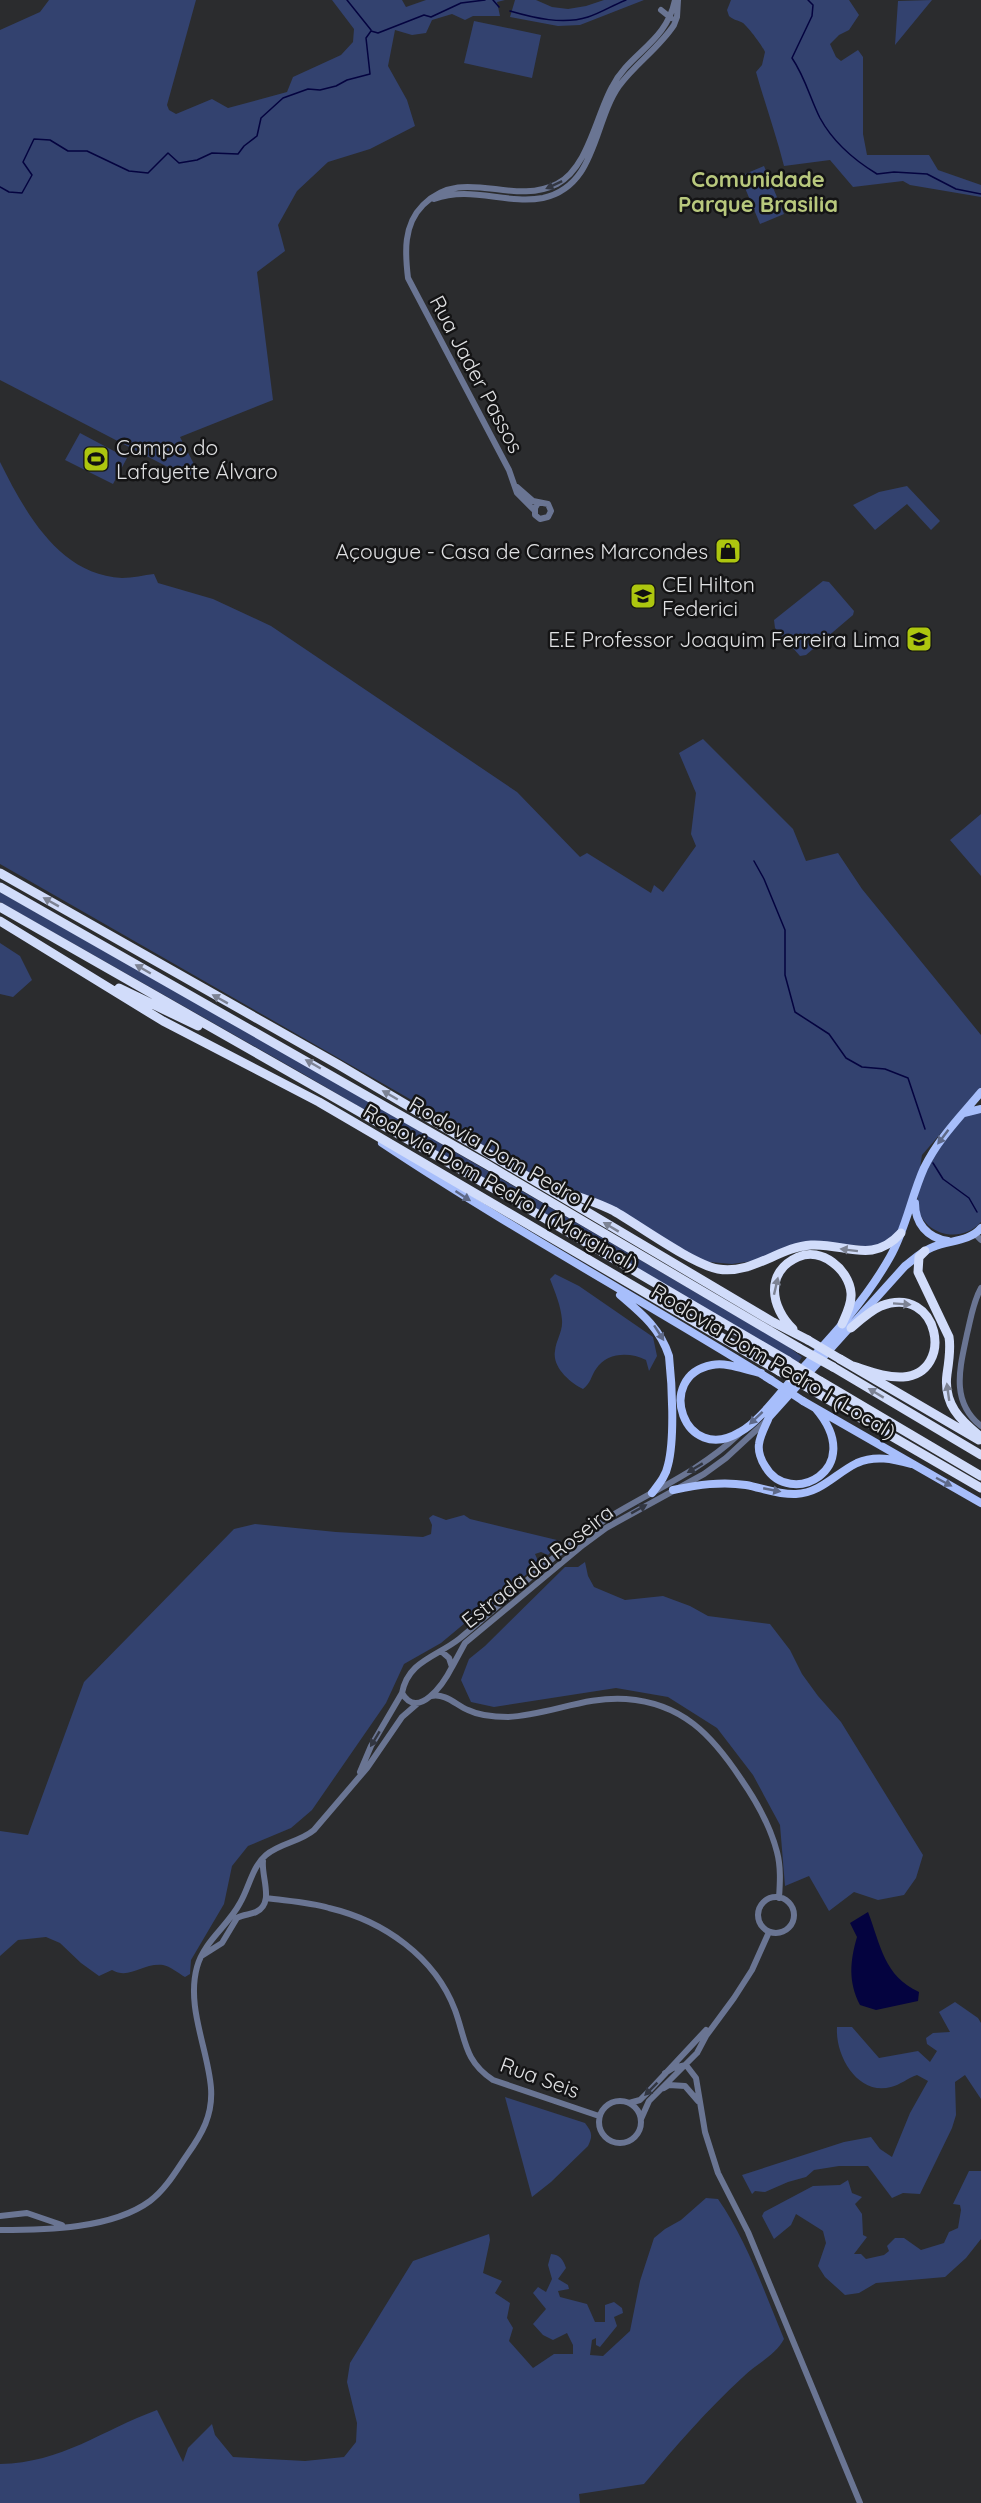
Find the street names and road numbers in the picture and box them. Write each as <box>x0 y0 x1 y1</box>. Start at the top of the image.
street label: Rua Jader Passos <box>424 291 530 457</box>
street label: Rodovia Dom Pedro I <box>405 1090 597 1216</box>
street label: Rodovia Dom Pedro I (Marginal) <box>359 1097 643 1277</box>
street label: Rodovia Dom Pedro I (Local) <box>647 1278 901 1444</box>
street label: Estrada da Roseira <box>456 1499 618 1633</box>
street label: Rua Seis <box>497 2051 583 2103</box>

